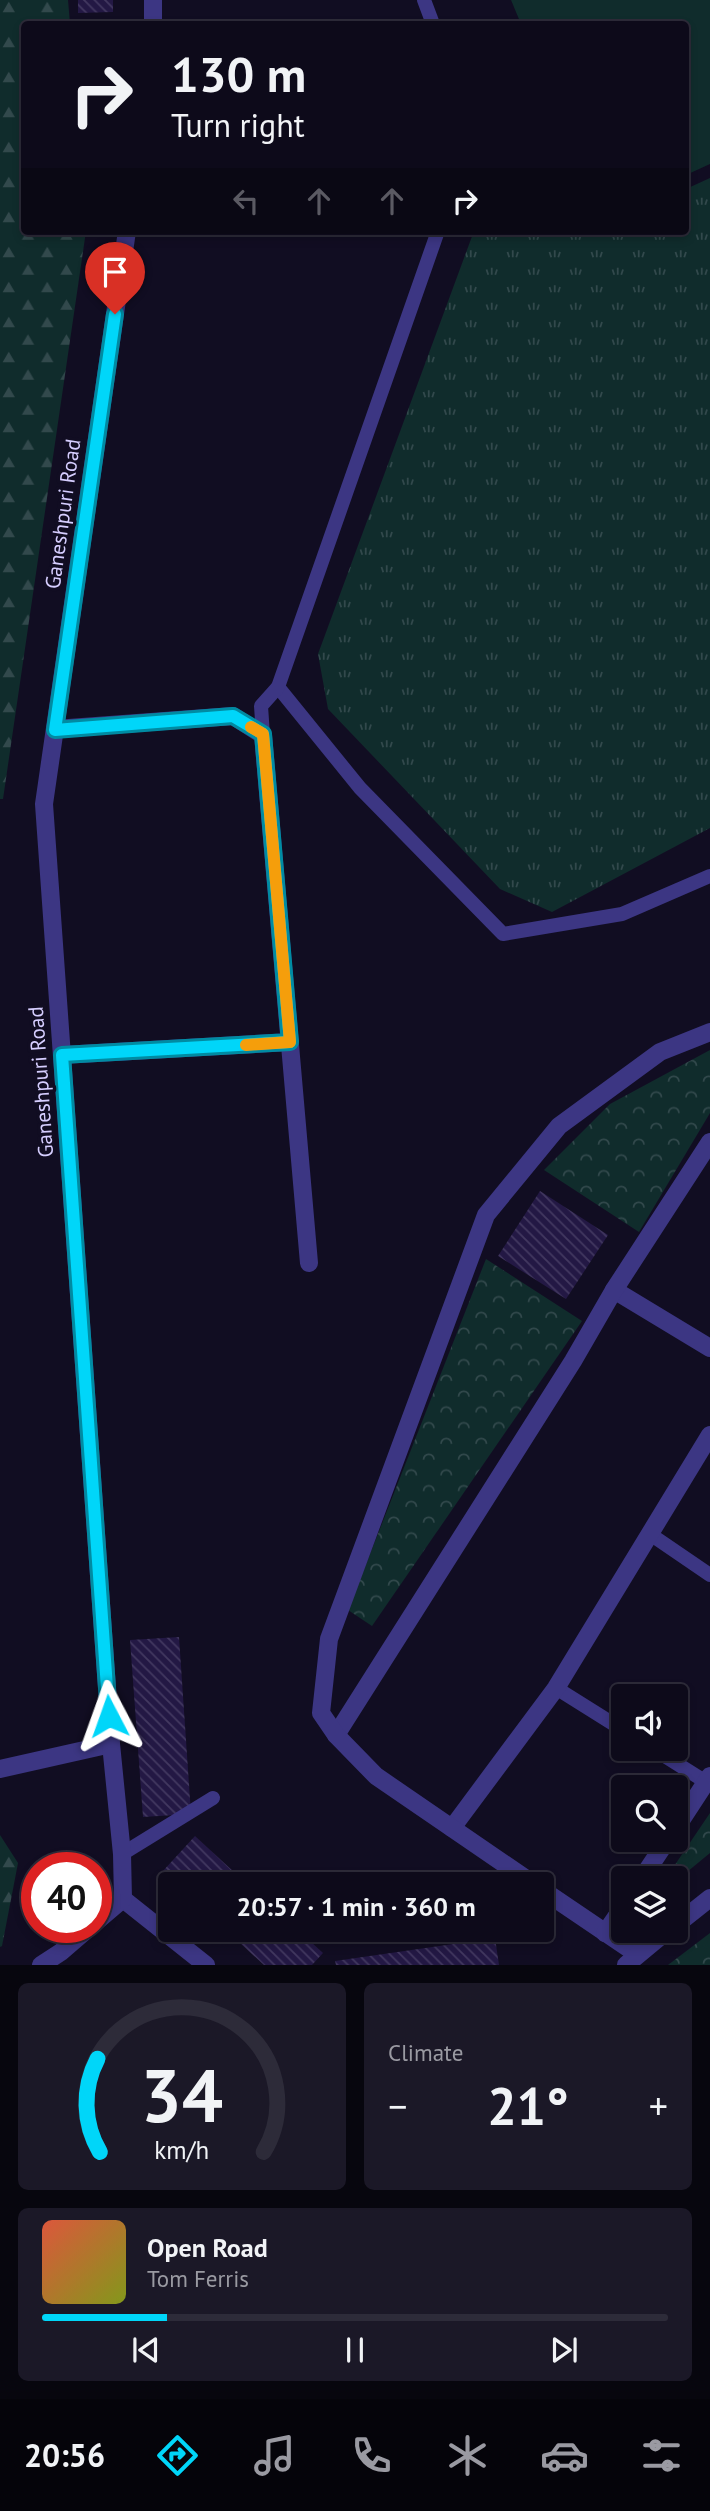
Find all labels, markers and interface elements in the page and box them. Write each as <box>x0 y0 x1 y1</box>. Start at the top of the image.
text: 130 m <box>171 42 306 106</box>
icon: right <box>56 49 147 140</box>
text: Turn right <box>171 104 305 146</box>
icon: left <box>227 182 265 220</box>
icon: ahead <box>300 182 338 220</box>
icon: ahead <box>373 182 411 220</box>
icon: right <box>446 182 484 220</box>
pin <box>85 242 145 314</box>
icon: arrive <box>96 253 134 291</box>
street label: Ganeshpuri Road <box>39 437 86 591</box>
street label: Ganeshpuri Road <box>22 1006 59 1158</box>
position arrow <box>72 1679 146 1753</box>
map controls <box>611 1684 688 1943</box>
button: sound <box>611 1684 688 1761</box>
button: search <box>611 1775 688 1852</box>
speed limit sign: 40 <box>21 1852 112 1943</box>
button: layers <box>611 1866 688 1943</box>
text: 20:57 · 1 min · 360 m <box>236 1890 476 1923</box>
text: Climate <box>388 2038 463 2067</box>
text: 34 <box>141 2049 223 2143</box>
text: 21° <box>487 2072 569 2139</box>
text: − <box>388 2081 407 2130</box>
text: + <box>649 2081 668 2130</box>
text: km/h <box>155 2134 209 2166</box>
text: Open Road <box>147 2231 268 2264</box>
text: Tom Ferris <box>147 2264 249 2293</box>
icon: previous <box>127 2331 165 2369</box>
icon: pause <box>336 2331 374 2369</box>
icon: next <box>545 2331 583 2369</box>
icon: directions <box>153 2431 202 2480</box>
icon: music <box>250 2431 299 2480</box>
icon: phone <box>347 2431 396 2480</box>
icon: climate <box>443 2431 492 2480</box>
icon: car <box>540 2431 589 2480</box>
icon: filters <box>637 2431 686 2480</box>
text: 20:56 <box>24 2434 105 2476</box>

